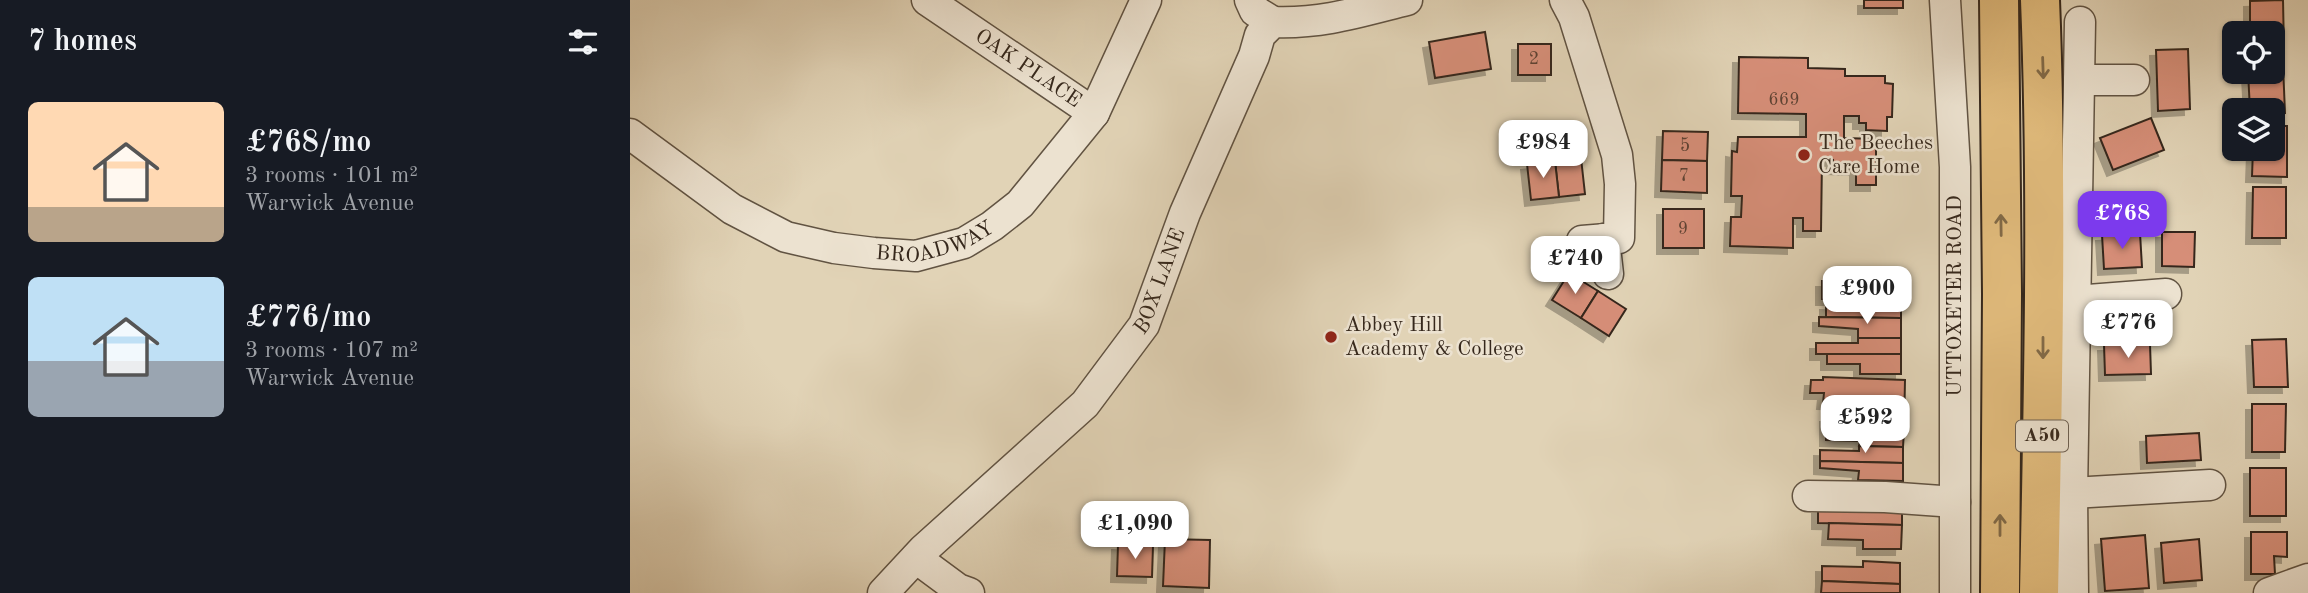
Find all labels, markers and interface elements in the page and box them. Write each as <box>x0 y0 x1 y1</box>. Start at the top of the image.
map controls <box>2222 21 2285 161</box>
button: locate <box>2222 21 2285 84</box>
icon: filters <box>564 23 602 61</box>
street label: OAK PLACE <box>971 25 1085 112</box>
text: 7 homes <box>28 27 137 57</box>
house number: 2 <box>1529 50 1539 68</box>
one-way arrow <box>2037 56 2050 79</box>
house number: 669 <box>1768 91 1800 109</box>
button: layers <box>2222 98 2285 161</box>
pin: £984 <box>1502 120 1584 180</box>
text: £768/mo <box>245 128 371 158</box>
icon: home <box>84 130 168 214</box>
text: £984 <box>1515 131 1571 154</box>
place label: The Beeches Care Home <box>1818 133 1933 178</box>
house number: 5 <box>1680 137 1690 155</box>
marker: The Beeches Care Home <box>1796 147 1812 163</box>
text: 3 rooms · 101 m² <box>245 164 418 187</box>
house number: 7 <box>1679 167 1689 185</box>
pin: £768 <box>2081 191 2163 251</box>
text: Warwick Avenue <box>245 192 414 215</box>
street label: UTTOXETER ROAD <box>1945 195 1966 397</box>
text: £768 <box>2094 202 2150 225</box>
one-way arrow <box>1994 214 2008 237</box>
street label: BROADWAY <box>875 217 997 267</box>
house number: 9 <box>1678 220 1688 238</box>
street label: BOX LANE <box>1130 226 1189 338</box>
pin: £740 <box>1534 236 1616 296</box>
text: £740 <box>1547 247 1603 270</box>
pin: £900 <box>1826 266 1908 326</box>
text: £900 <box>1839 277 1895 300</box>
pin: £776 <box>2087 300 2169 360</box>
text: £776/mo <box>245 303 371 333</box>
icon: home <box>84 305 168 389</box>
text: £776 <box>2100 311 2156 334</box>
place label: Abbey Hill Academy & College <box>1345 315 1524 360</box>
marker: Abbey Hill Academy & College <box>1323 329 1339 345</box>
one-way arrow <box>2036 336 2050 359</box>
text: 3 rooms · 107 m² <box>245 339 418 362</box>
text: Warwick Avenue <box>245 367 414 390</box>
pin: £592 <box>1824 396 1906 455</box>
text: £592 <box>1837 406 1893 429</box>
road number: A50 <box>2016 420 2068 452</box>
pin: £1,090 <box>1078 502 1192 561</box>
text: £1,090 <box>1097 512 1173 535</box>
one-way arrow <box>1993 514 2007 537</box>

